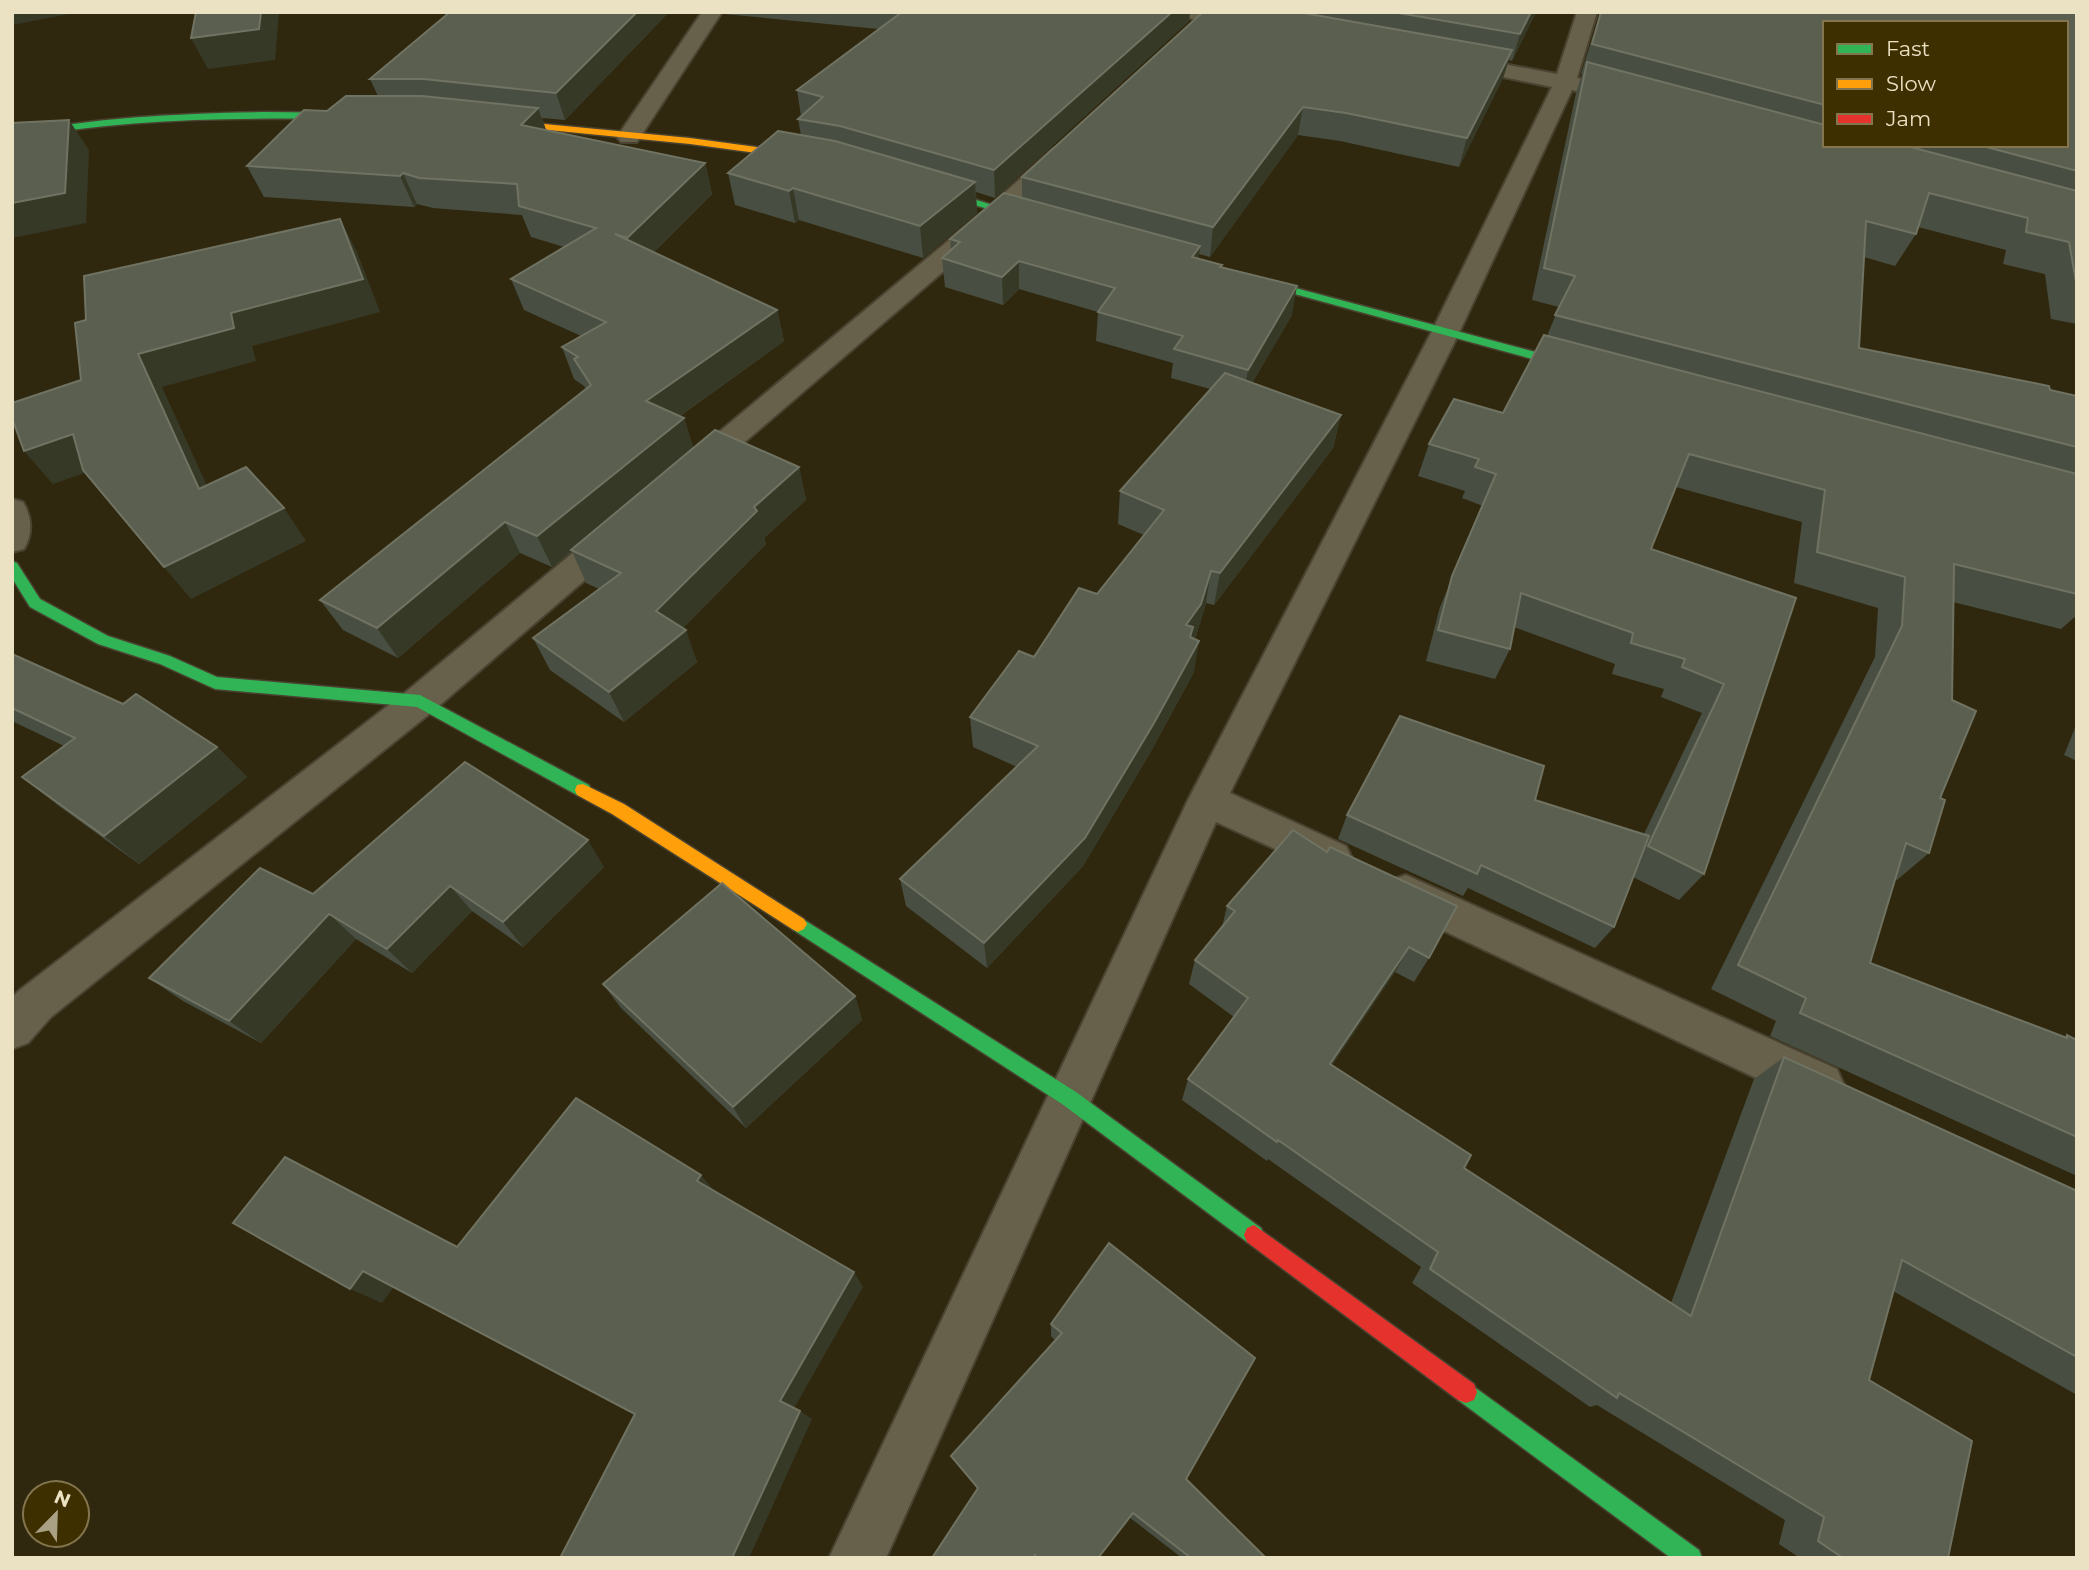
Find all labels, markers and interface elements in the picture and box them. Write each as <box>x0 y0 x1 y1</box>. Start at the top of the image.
legend <box>1823 21 2068 147</box>
text: Fast <box>1886 36 1930 61</box>
text: Slow <box>1886 71 1936 96</box>
text: Jam <box>1885 106 1931 131</box>
north arrow <box>21 1479 91 1549</box>
text: N <box>51 1485 74 1512</box>

